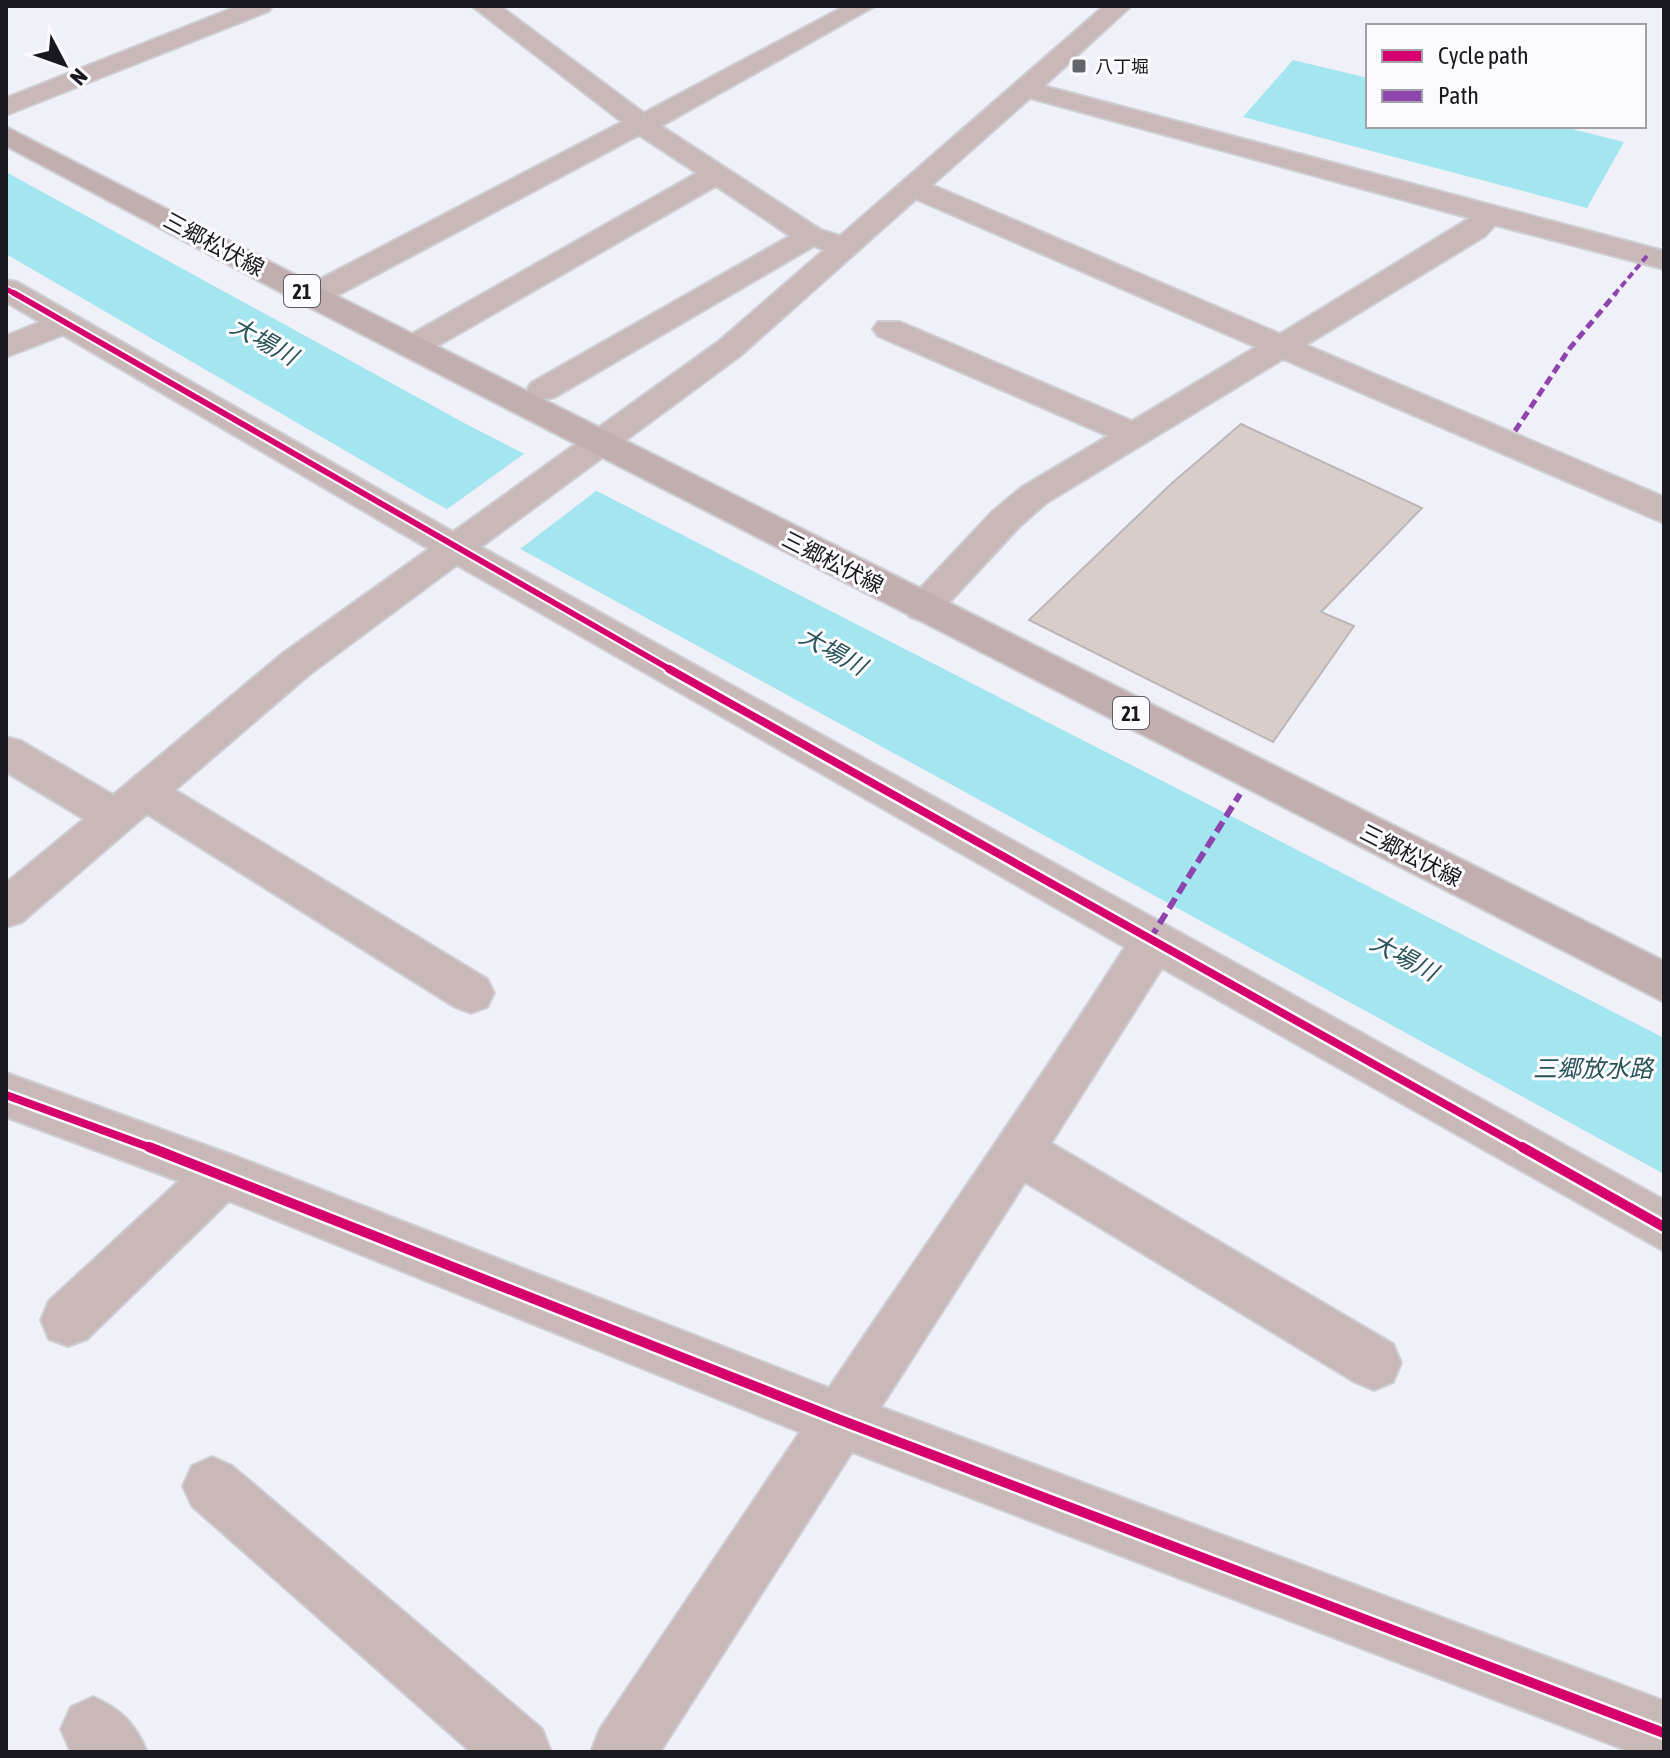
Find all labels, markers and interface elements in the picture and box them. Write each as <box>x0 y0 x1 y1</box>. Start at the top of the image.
north arrow <box>24 24 104 104</box>
legend <box>1366 24 1646 128</box>
text: Cycle path <box>1438 42 1529 69</box>
place label: 八丁堀 <box>1095 56 1149 77</box>
marker: 八丁堀 <box>1070 57 1088 75</box>
text: N <box>65 64 93 91</box>
text: Path <box>1438 82 1479 109</box>
street label: 三郷松伏線 <box>159 207 269 281</box>
road number: 21 <box>284 275 320 307</box>
water label: 大場川 <box>226 312 305 372</box>
street label: 三郷松伏線 <box>778 525 888 599</box>
water label: 大場川 <box>795 622 874 682</box>
road number: 21 <box>1113 697 1149 729</box>
street label: 三郷松伏線 <box>1356 818 1466 892</box>
water label: 大場川 <box>1366 928 1445 987</box>
water label: 三郷放水路 <box>1533 1055 1655 1082</box>

